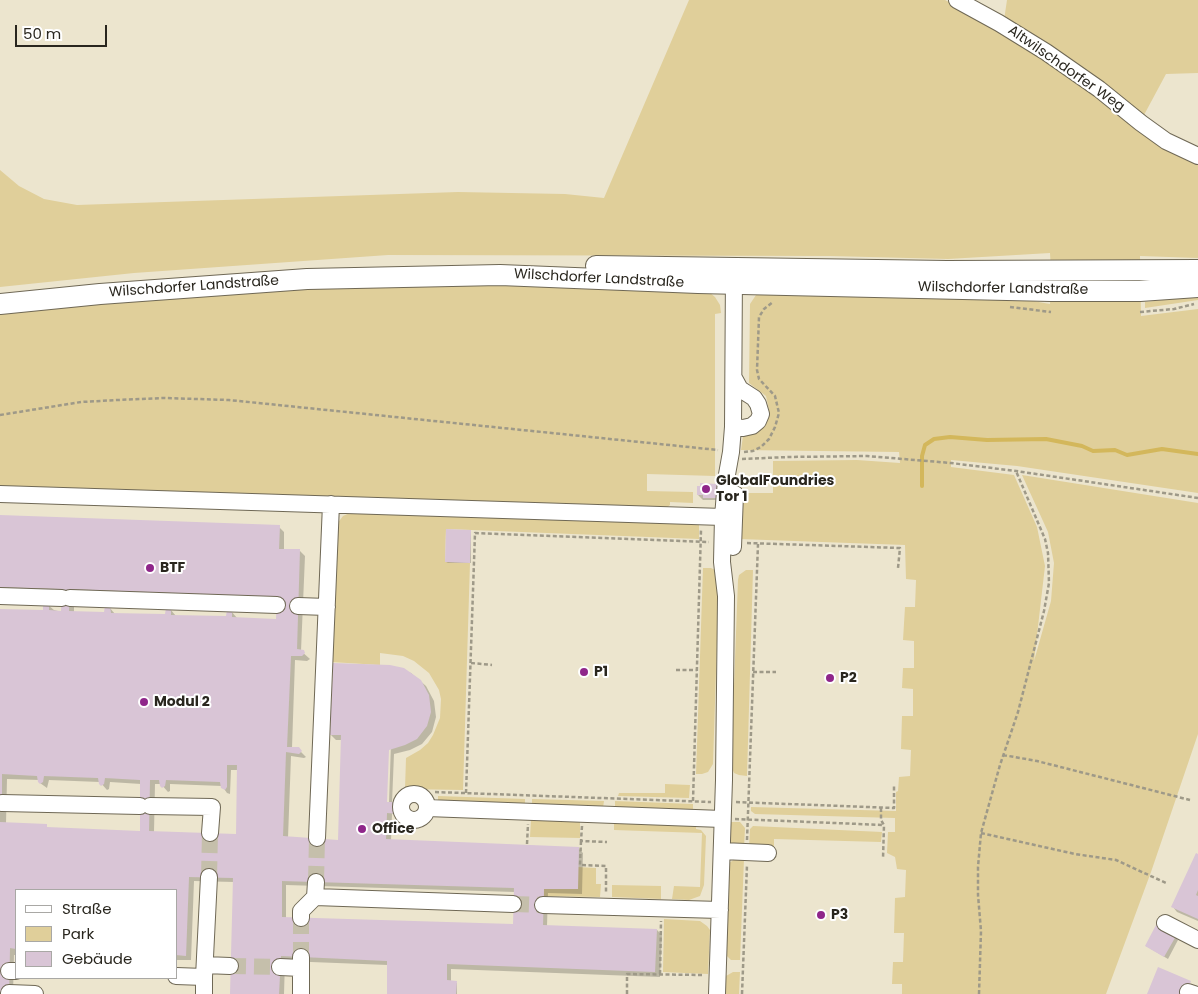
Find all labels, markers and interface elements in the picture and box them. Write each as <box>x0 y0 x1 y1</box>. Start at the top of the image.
scale bar <box>18 15 110 47</box>
street label: Altwilschdorfer Weg <box>1004 22 1128 116</box>
text: 50 m <box>23 23 61 44</box>
street label: Wilschdorfer Landstraße <box>513 266 685 292</box>
street label: Wilschdorfer Landstraße <box>108 273 280 301</box>
street label: Wilschdorfer Landstraße <box>918 279 1088 299</box>
place label: GlobalFoundries Tor 1 <box>716 473 834 506</box>
marker: GlobalFoundries Tor 1 <box>700 483 712 495</box>
place label: BTF <box>160 560 185 576</box>
marker: BTF <box>144 562 156 574</box>
place label: P1 <box>594 664 608 680</box>
marker: P1 <box>578 666 590 678</box>
place label: P2 <box>840 670 857 686</box>
marker: P2 <box>824 672 836 684</box>
place label: Modul 2 <box>154 694 210 710</box>
marker: Modul 2 <box>138 696 150 708</box>
place label: Office <box>372 821 414 837</box>
marker: Office <box>356 823 368 835</box>
legend <box>15 889 178 979</box>
text: Straße <box>62 898 112 919</box>
place label: P3 <box>831 907 848 923</box>
marker: P3 <box>815 909 827 921</box>
text: Park <box>62 923 94 944</box>
text: Gebäude <box>62 948 132 969</box>

